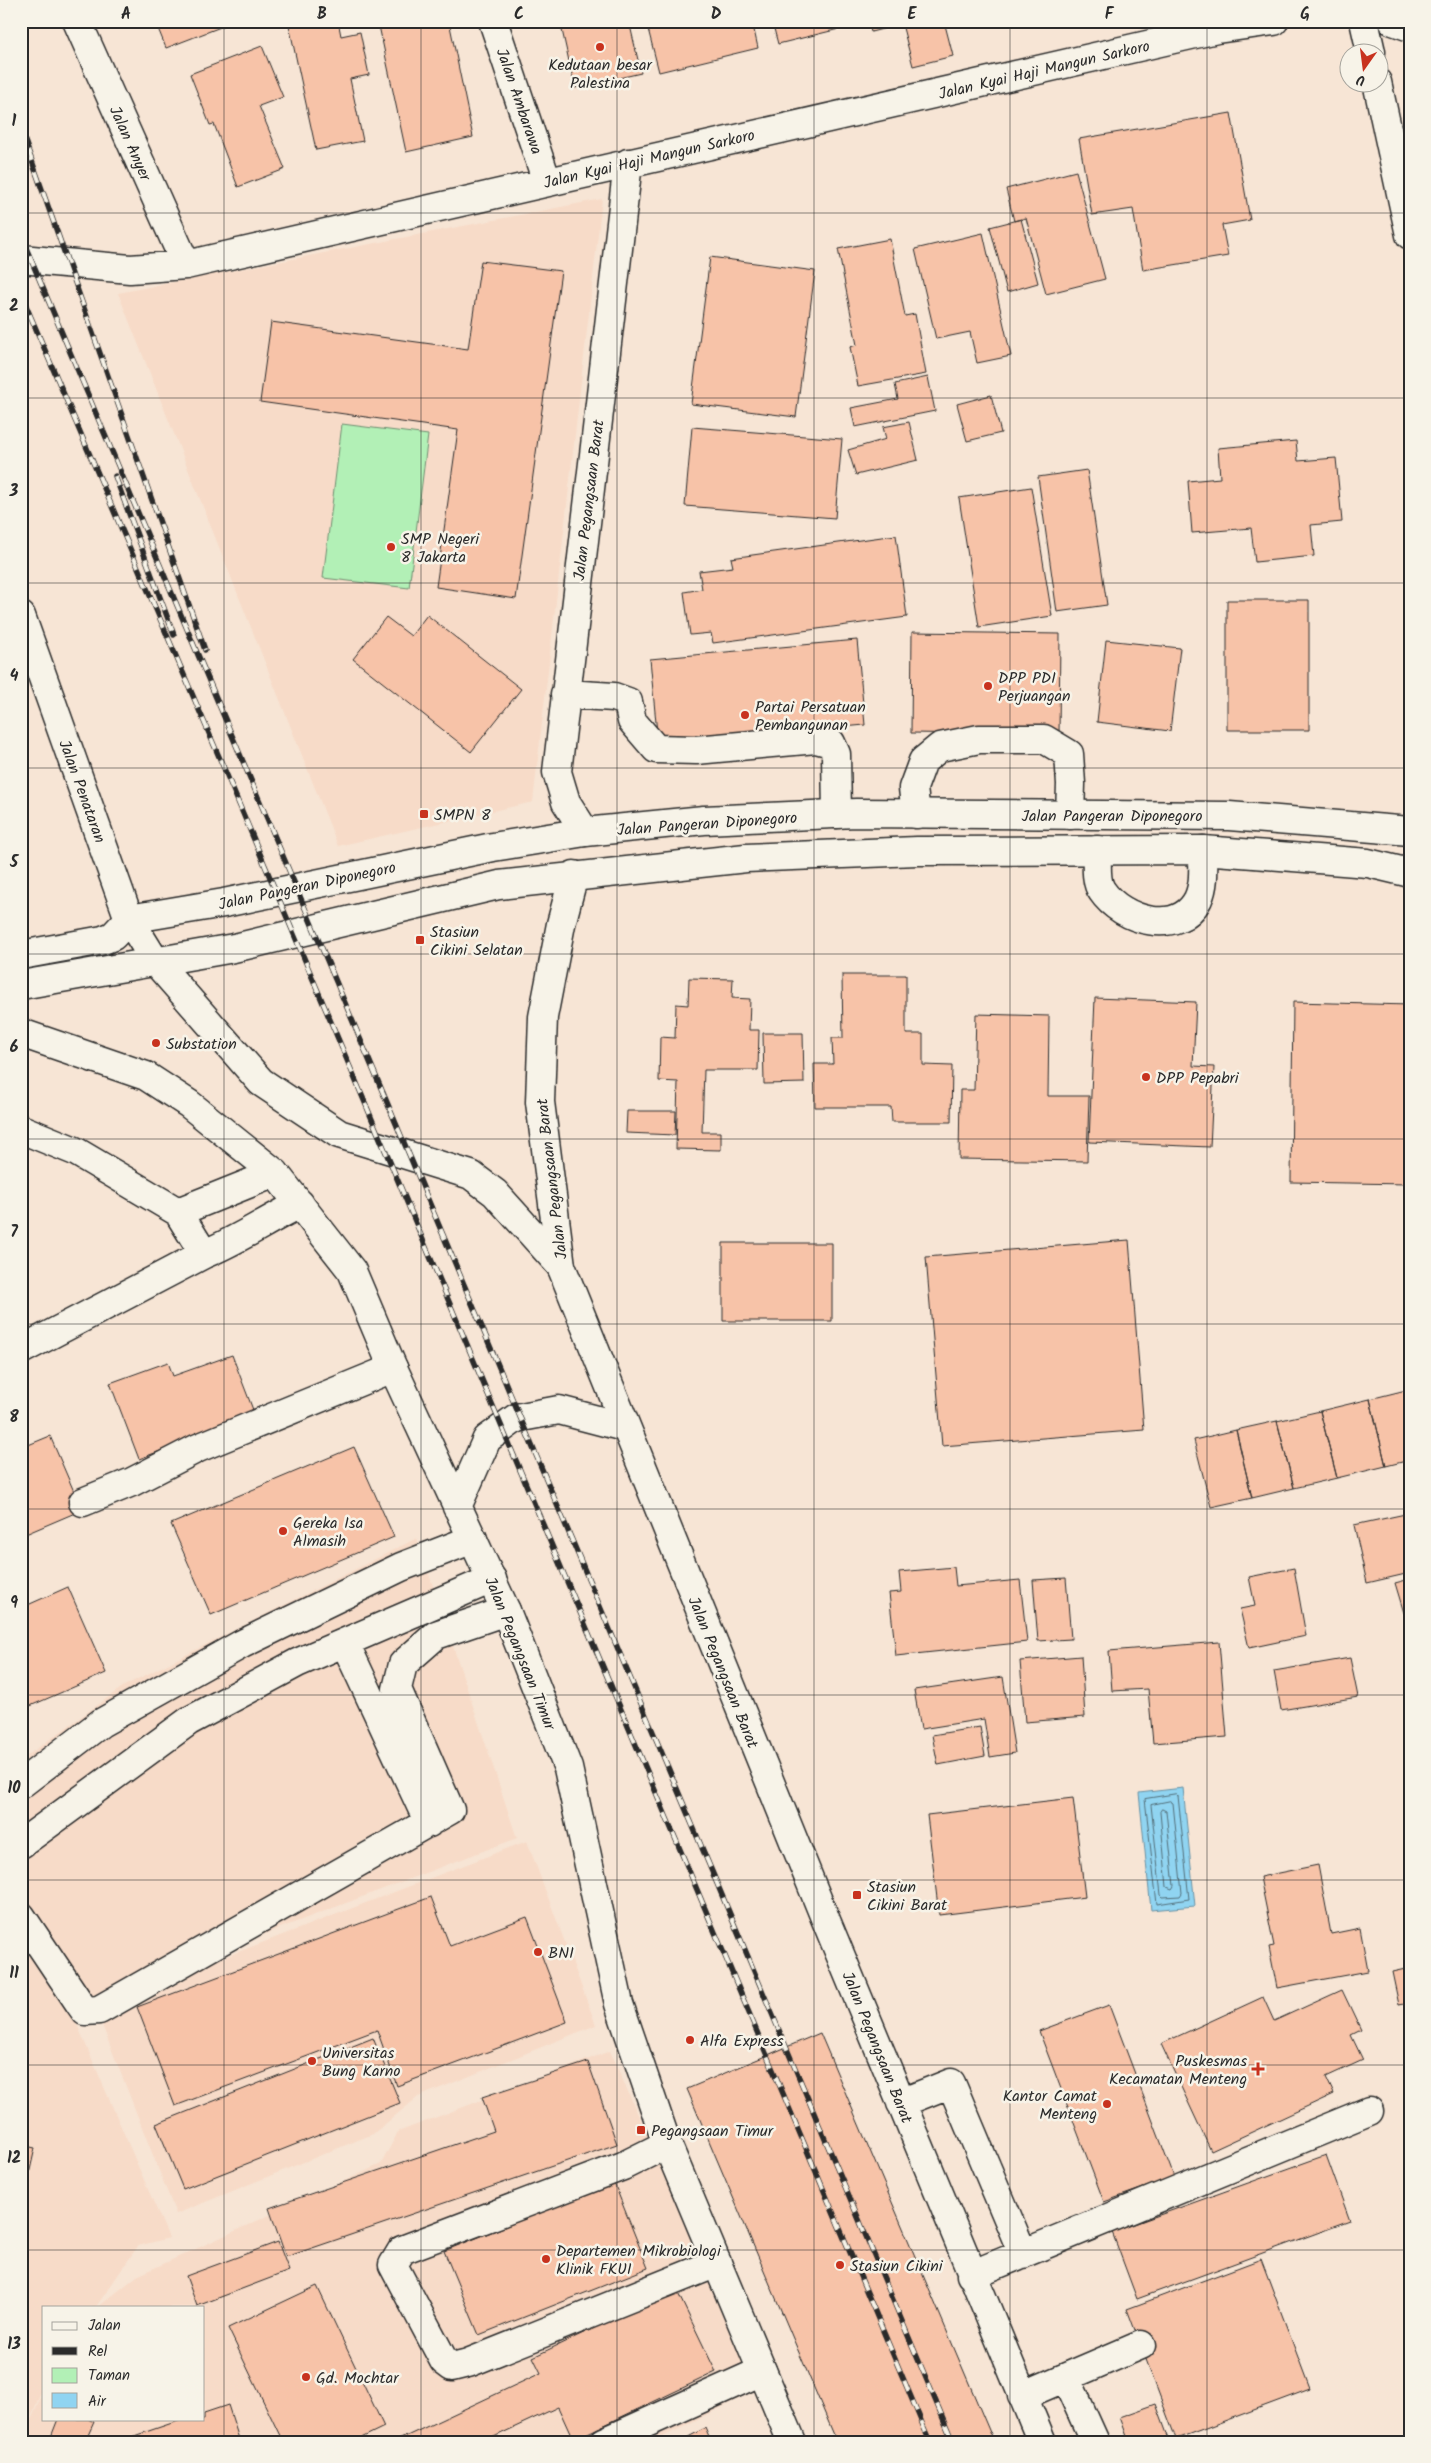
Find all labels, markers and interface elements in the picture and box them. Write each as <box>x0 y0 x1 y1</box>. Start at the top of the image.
text: A <box>121 2 131 27</box>
text: B <box>317 2 327 27</box>
text: C <box>514 2 524 27</box>
text: D <box>711 2 722 27</box>
text: E <box>908 2 918 27</box>
text: F <box>1105 2 1115 27</box>
text: G <box>1300 2 1310 27</box>
street label: Jalan Kyai Haji Mangun Sarkoro <box>936 34 1152 107</box>
marker: Kedutaan besar Palestina <box>594 41 606 53</box>
north arrow <box>1338 42 1388 92</box>
street label: Jalan Ambarawa <box>489 45 548 158</box>
place label: Kedutaan besar Palestina <box>548 53 654 96</box>
text: U <box>1354 68 1368 91</box>
street label: Jalan Anyer <box>102 102 158 187</box>
text: 1 <box>12 109 17 134</box>
street label: Jalan Kyai Haji Mangun Sarkoro <box>541 123 757 196</box>
text: 2 <box>9 294 19 319</box>
street label: Jalan Pegangsaan Barat <box>567 417 612 582</box>
text: 3 <box>9 479 19 504</box>
place label: SMP Negeri 8 Jakarta <box>401 527 480 570</box>
marker: SMP Negeri 8 Jakarta <box>385 541 397 553</box>
text: 4 <box>10 664 19 689</box>
place label: DPP PDI Perjuangan <box>998 666 1071 709</box>
marker: DPP PDI Perjuangan <box>982 680 994 692</box>
place label: Partai Persatuan Pembangunan <box>755 695 866 738</box>
marker: Partai Persatuan Pembangunan <box>739 709 751 721</box>
street label: Jalan Penataran <box>51 736 112 847</box>
place label: SMPN 8 <box>434 803 491 828</box>
street label: Jalan Pangeran Diponegoro <box>1022 804 1202 829</box>
street label: Jalan Pangeran Diponegoro <box>616 806 798 843</box>
marker: SMPN 8 <box>418 808 430 820</box>
text: 5 <box>9 850 20 875</box>
street label: Jalan Pangeran Diponegoro <box>216 855 398 917</box>
place label: Stasiun Cikini Selatan <box>430 920 523 963</box>
marker: Stasiun Cikini Selatan <box>414 934 426 946</box>
place label: Substation <box>166 1032 237 1057</box>
text: 6 <box>10 1035 19 1060</box>
marker: Substation <box>150 1037 162 1049</box>
place label: DPP Pepabri <box>1156 1066 1240 1091</box>
marker: DPP Pepabri <box>1140 1071 1152 1083</box>
street label: Jalan Pegangsaan Barat <box>530 1096 575 1261</box>
text: 7 <box>10 1220 18 1245</box>
text: 8 <box>9 1405 19 1430</box>
place label: Gereka Isa Almasih <box>293 1511 363 1554</box>
marker: Gereka Isa Almasih <box>277 1525 289 1537</box>
street label: Jalan Pegangsaan Timur <box>477 1573 562 1736</box>
text: 9 <box>10 1591 18 1616</box>
street label: Jalan Pegangsaan Barat <box>681 1593 765 1753</box>
text: 10 <box>7 1776 21 1801</box>
place label: Stasiun Cikini Barat <box>867 1875 948 1918</box>
marker: Stasiun Cikini Barat <box>851 1889 863 1901</box>
place label: BNI <box>548 1941 574 1966</box>
marker: BNI <box>532 1946 544 1958</box>
text: 11 <box>9 1961 19 1986</box>
street label: Jalan Pegangsaan Barat <box>835 1968 919 2128</box>
place label: Alfa Express <box>700 2029 784 2054</box>
marker: Alfa Express <box>684 2034 696 2046</box>
place label: Universitas Bung Karno <box>322 2041 400 2084</box>
place label: Puskesmas Kecamatan Menteng <box>1109 2049 1247 2092</box>
marker: Universitas Bung Karno <box>306 2055 318 2067</box>
marker: Puskesmas Kecamatan Menteng <box>1251 2062 1265 2076</box>
place label: Kantor Camat Menteng <box>1003 2084 1098 2127</box>
marker: Kantor Camat Menteng <box>1101 2098 1113 2110</box>
place label: Pegangsaan Timur <box>651 2119 775 2144</box>
marker: Pegangsaan Timur <box>635 2124 647 2136</box>
text: 12 <box>7 2146 21 2171</box>
place label: Departemen Mikrobiologi Klinik FKUI <box>556 2239 722 2282</box>
marker: Departemen Mikrobiologi Klinik FKUI <box>540 2253 552 2265</box>
place label: Stasiun Cikini <box>850 2254 944 2279</box>
marker: Stasiun Cikini <box>834 2259 846 2271</box>
legend <box>42 2306 205 2420</box>
text: Jalan <box>88 2314 121 2338</box>
text: 13 <box>7 2332 21 2357</box>
text: Rel <box>88 2340 108 2364</box>
text: Taman <box>88 2364 130 2388</box>
place label: Gd. Mochtar <box>316 2366 400 2391</box>
marker: Gd. Mochtar <box>300 2371 312 2383</box>
text: Air <box>88 2390 107 2414</box>

